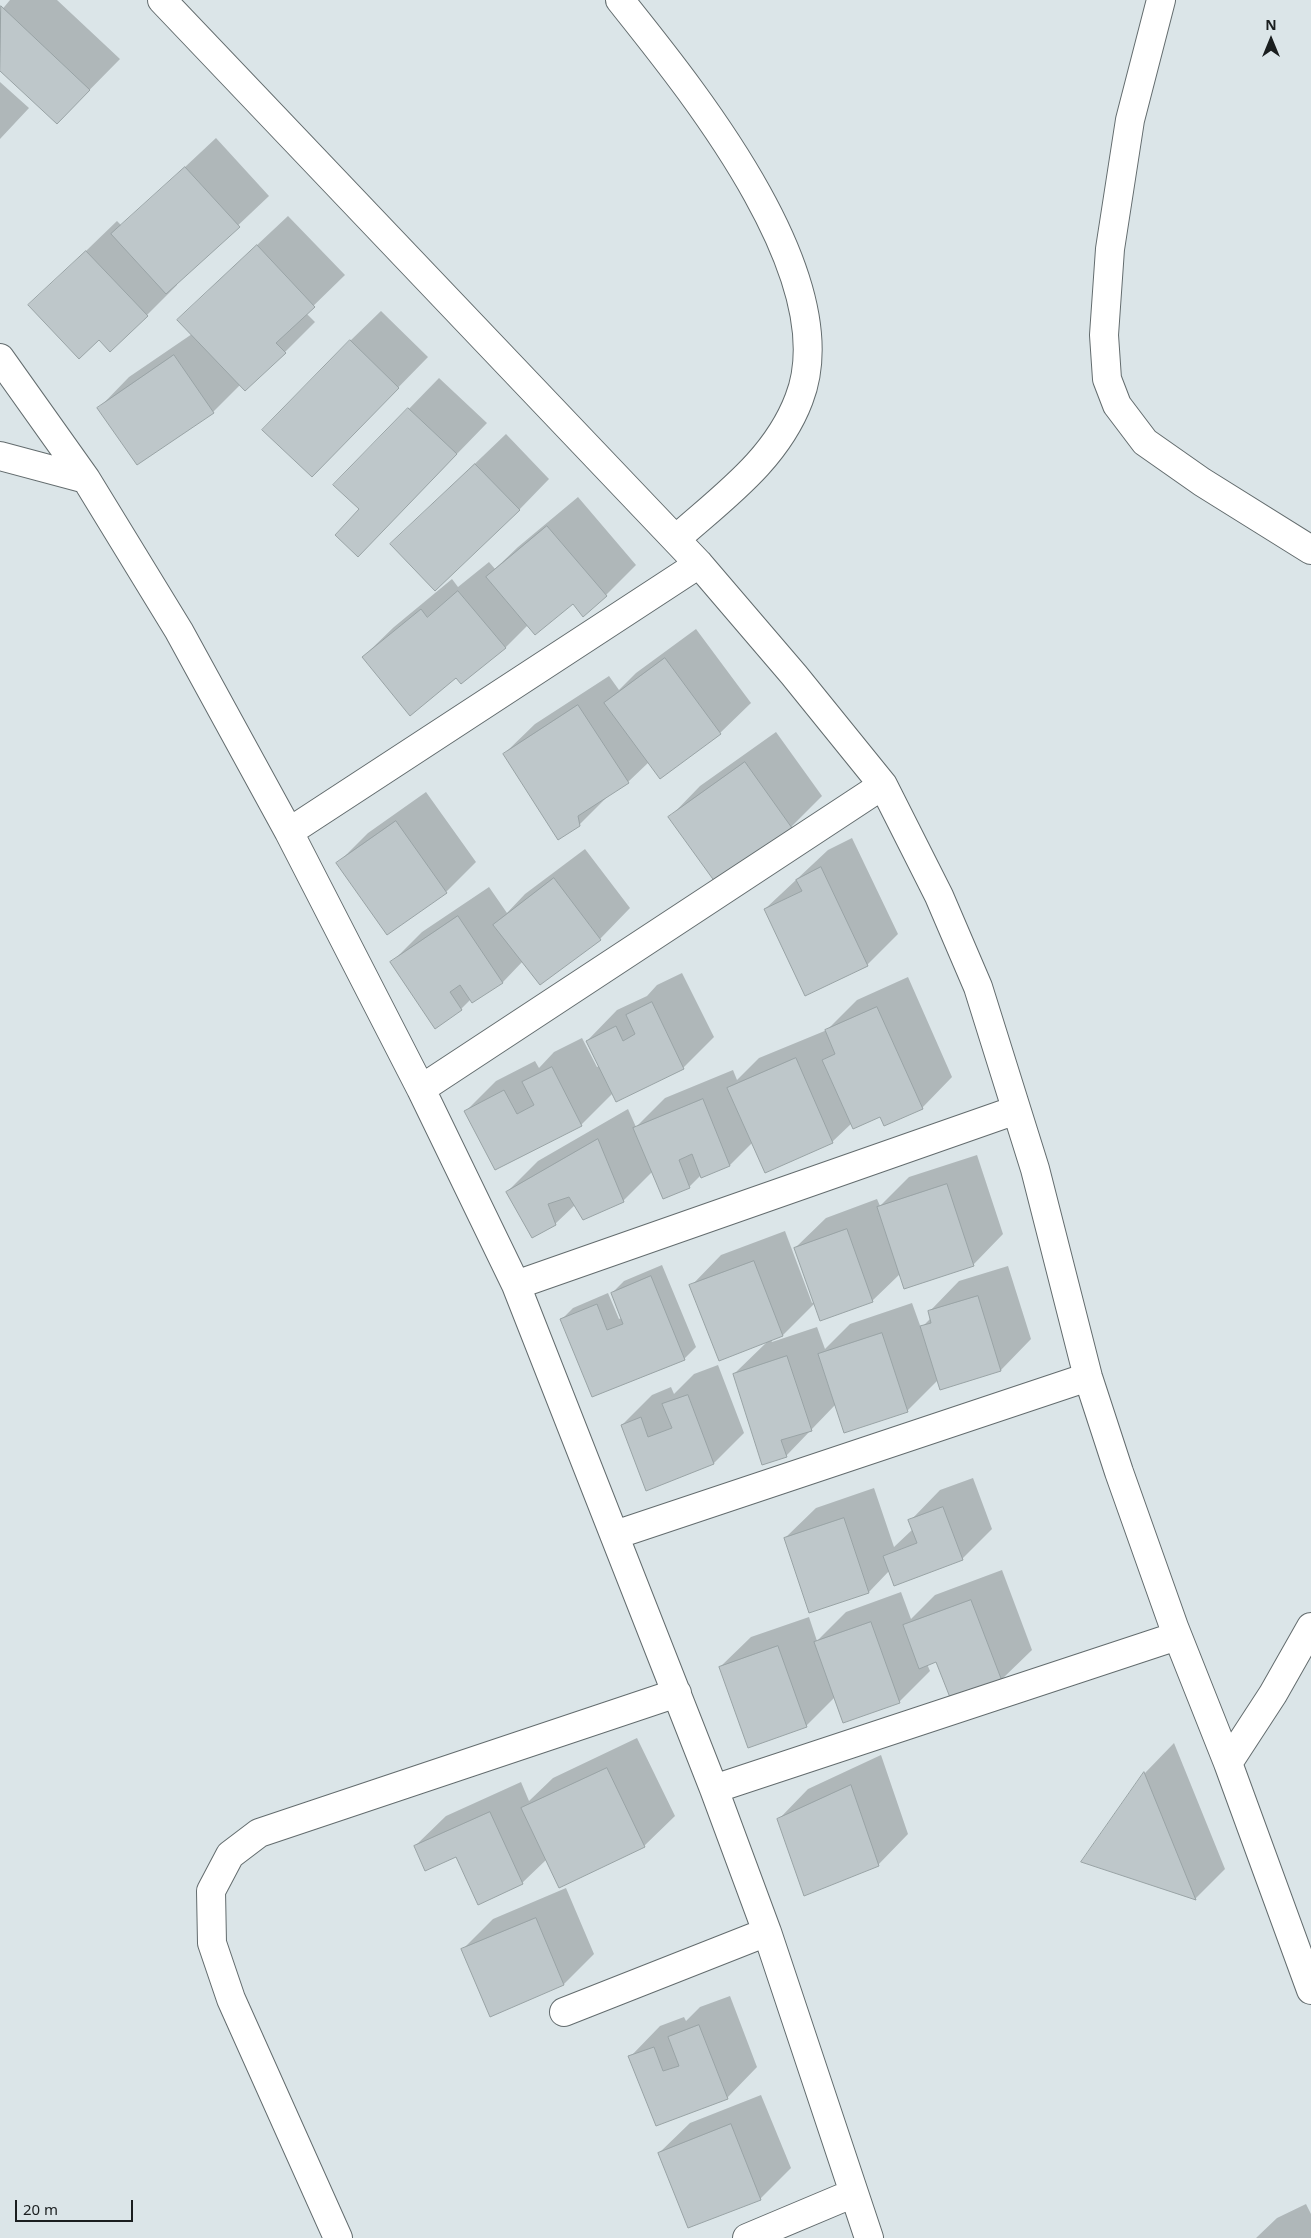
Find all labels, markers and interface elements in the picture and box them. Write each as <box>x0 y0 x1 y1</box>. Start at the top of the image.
north arrow <box>1246 15 1296 65</box>
text: N <box>1265 15 1277 34</box>
scale bar <box>18 2190 135 2222</box>
text: 20 m <box>23 2199 58 2219</box>

